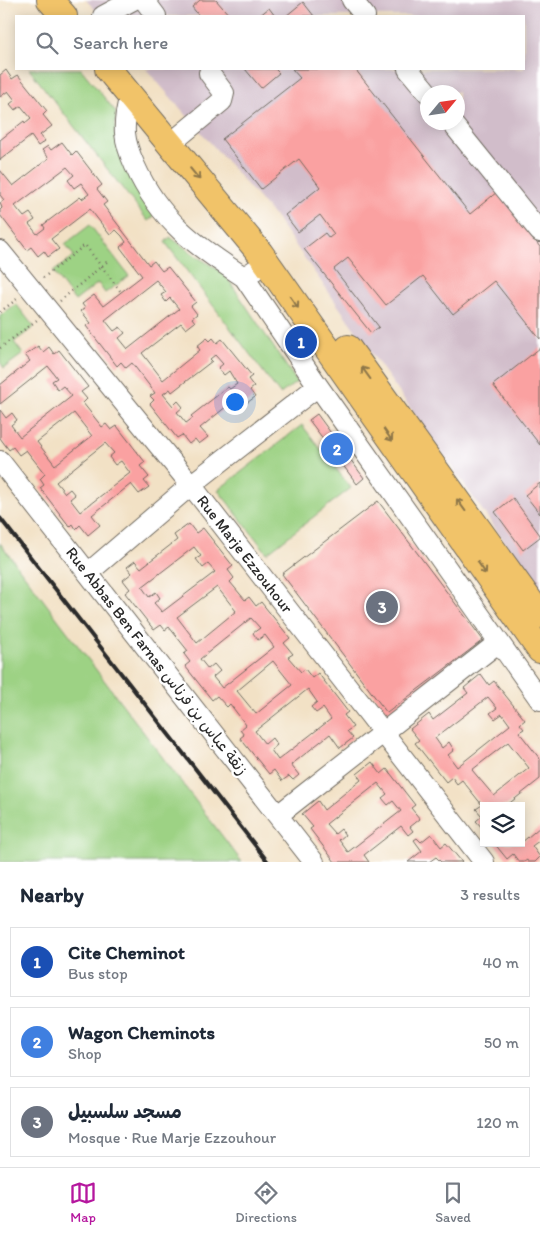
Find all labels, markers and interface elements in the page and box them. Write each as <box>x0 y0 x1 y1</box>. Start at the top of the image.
search box <box>15 15 525 70</box>
icon: search <box>33 29 61 57</box>
text: Search here <box>73 31 168 54</box>
north arrow <box>420 85 465 130</box>
one-way arrow <box>189 167 200 180</box>
one-way arrow <box>289 295 299 309</box>
pin: 1 <box>285 323 317 361</box>
one-way arrow <box>361 366 371 380</box>
your location <box>222 389 248 415</box>
one-way arrow <box>383 428 393 442</box>
pin: 2 <box>321 430 353 468</box>
street label: Rue Marje Ezzouhour <box>193 491 297 617</box>
one-way arrow <box>456 498 466 512</box>
street label: Rue Abbas Ben Farnas زنقة عباس بن فرناس <box>62 543 252 779</box>
one-way arrow <box>477 561 487 575</box>
pin: 3 <box>366 588 398 626</box>
map controls <box>480 802 525 847</box>
button: layers <box>480 802 525 847</box>
text: Nearby <box>20 882 84 907</box>
text: 3 results <box>460 885 520 904</box>
text: Cite Cheminot <box>68 941 185 964</box>
text: 1 <box>33 953 41 972</box>
text: 40 m <box>482 953 519 972</box>
text: Bus stop <box>68 964 128 983</box>
text: Wagon Cheminots <box>68 1021 215 1044</box>
text: 2 <box>33 1033 41 1052</box>
text: 50 m <box>484 1033 519 1052</box>
text: Shop <box>68 1044 102 1063</box>
text: مسجد سلسبيل <box>68 1100 182 1123</box>
text: 3 <box>33 1113 41 1132</box>
text: 120 m <box>476 1113 519 1132</box>
text: Mosque · Rue Marje Ezzouhour <box>68 1128 276 1147</box>
tab: Map <box>69 1179 97 1226</box>
tab: Directions <box>235 1179 297 1226</box>
tab: Saved <box>435 1179 471 1226</box>

